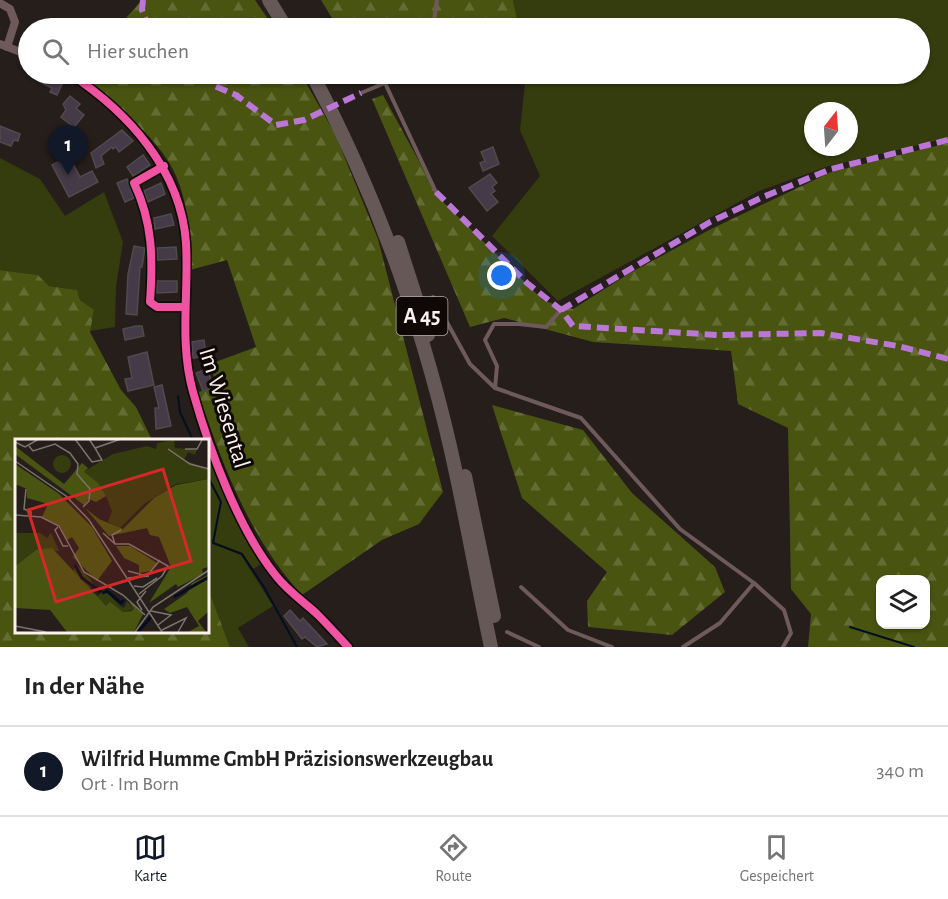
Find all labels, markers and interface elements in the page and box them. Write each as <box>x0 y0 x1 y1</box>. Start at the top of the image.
search box <box>18 18 930 84</box>
icon: search <box>39 35 72 68</box>
text: Hier suchen <box>87 40 189 62</box>
north arrow <box>804 102 858 156</box>
pin: 1 <box>48 126 88 175</box>
your location <box>487 261 516 290</box>
road number: A 45 <box>396 297 448 335</box>
street label: Im Wiesental <box>194 345 254 471</box>
inset map <box>15 439 208 632</box>
map controls <box>876 575 930 629</box>
button: layers <box>876 575 930 629</box>
text: In der Nähe <box>24 673 144 699</box>
text: Wilfrid Humme GmbH Präzisionswerkzeugbau <box>81 748 493 770</box>
text: 1 <box>40 761 47 781</box>
text: 340 m <box>876 761 924 781</box>
text: Ort · Im Born <box>81 774 179 794</box>
tab: Karte <box>134 831 167 886</box>
tab: Route <box>435 831 472 886</box>
tab: Gespeichert <box>740 831 814 886</box>

